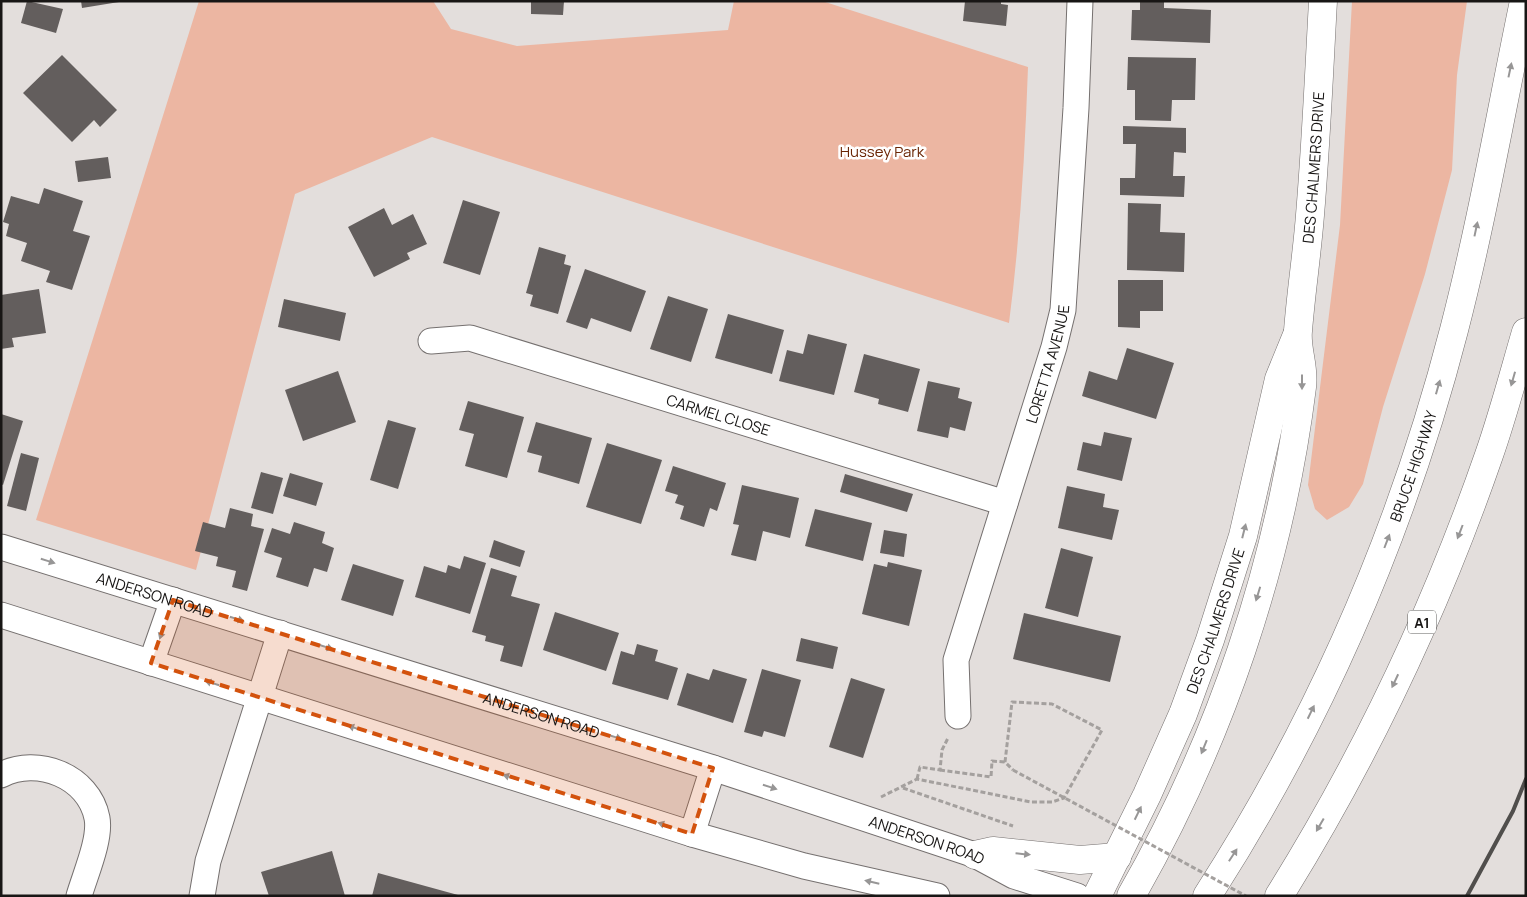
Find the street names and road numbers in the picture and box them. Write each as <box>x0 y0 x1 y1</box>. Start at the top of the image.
street label: DES CHALMERS DRIVE <box>1297 91 1329 245</box>
street label: LORETTA AVENUE <box>1020 304 1074 426</box>
street label: CARMEL CLOSE <box>664 389 773 440</box>
street label: BRUCE HIGHWAY <box>1384 407 1441 525</box>
street label: DES CHALMERS DRIVE <box>1181 545 1249 696</box>
street label: ANDERSON ROAD <box>94 567 216 623</box>
road number: A1 <box>1408 610 1436 634</box>
street label: ANDERSON ROAD <box>481 687 602 743</box>
street label: ANDERSON ROAD <box>866 810 989 869</box>

